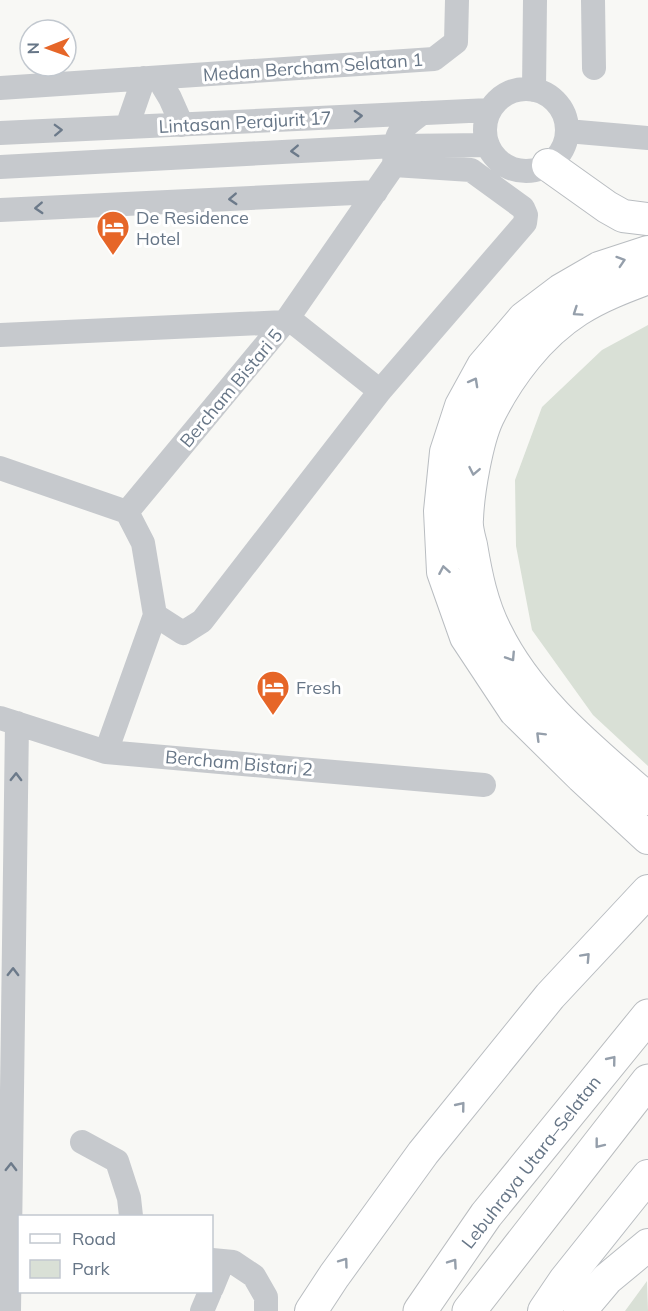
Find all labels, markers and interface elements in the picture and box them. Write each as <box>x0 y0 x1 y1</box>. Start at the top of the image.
north arrow <box>18 18 78 78</box>
text: N <box>23 42 43 54</box>
street label: Medan Bercham Selatan 1 <box>202 48 424 86</box>
street label: Lintasan Perajurit 17 <box>158 106 332 138</box>
one-way arrow <box>354 110 363 123</box>
one-way arrow <box>54 124 63 137</box>
one-way arrow <box>291 145 300 158</box>
one-way arrow <box>229 192 238 205</box>
one-way arrow <box>34 202 43 215</box>
place label: De Residence Hotel <box>136 206 249 250</box>
hotel icon: De Residence Hotel <box>95 209 131 256</box>
one-way arrow <box>615 255 626 268</box>
one-way arrow <box>572 305 583 316</box>
street label: Bercham Bistari 5 <box>175 324 287 452</box>
one-way arrow <box>467 377 478 388</box>
one-way arrow <box>468 466 481 476</box>
one-way arrow <box>438 565 451 575</box>
one-way arrow <box>504 650 515 661</box>
hotel icon: Fresh <box>255 669 291 716</box>
place label: Fresh <box>296 676 342 699</box>
one-way arrow <box>537 732 548 743</box>
street label: Bercham Bistari 2 <box>164 745 314 781</box>
one-way arrow <box>10 772 22 781</box>
one-way arrow <box>579 954 590 964</box>
one-way arrow <box>7 967 20 976</box>
one-way arrow <box>604 1055 615 1066</box>
street label: Lebuhraya Utara–Selatan <box>456 1071 606 1253</box>
one-way arrow <box>453 1102 464 1113</box>
one-way arrow <box>596 1137 607 1148</box>
one-way arrow <box>5 1162 17 1171</box>
legend <box>18 1215 213 1293</box>
text: Road <box>72 1227 116 1250</box>
text: Park <box>72 1257 111 1280</box>
one-way arrow <box>337 1258 348 1269</box>
one-way arrow <box>446 1258 457 1269</box>

